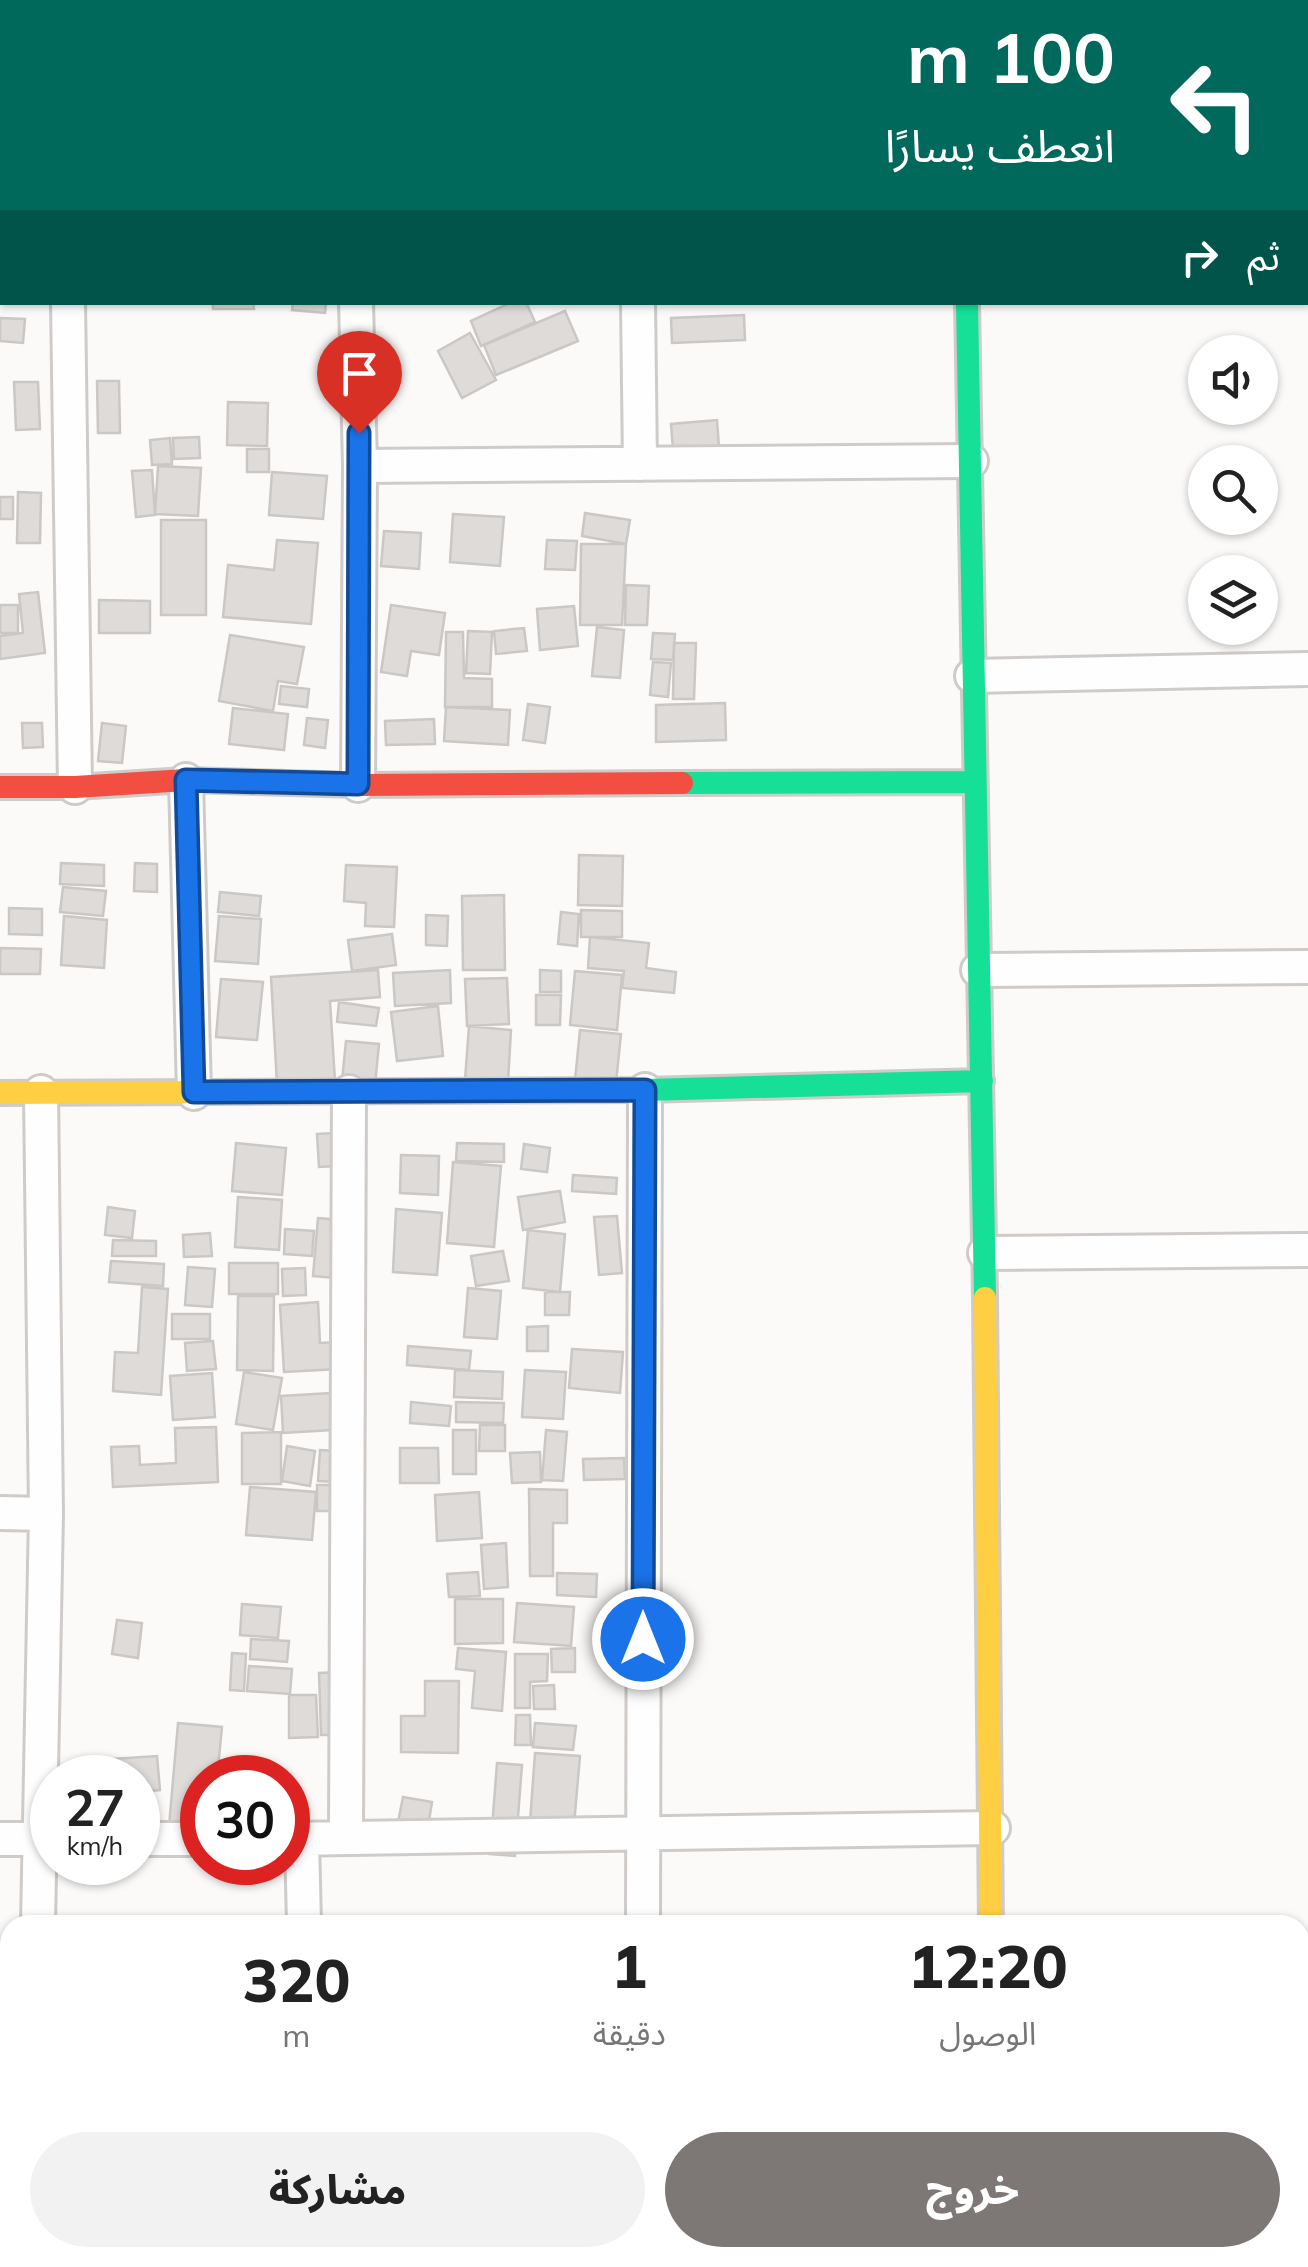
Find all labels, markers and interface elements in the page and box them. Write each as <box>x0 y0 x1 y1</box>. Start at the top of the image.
text: 100 m <box>907 13 1115 101</box>
icon: left <box>1150 40 1280 170</box>
text: انعطف يسارًا <box>885 117 1115 173</box>
icon: right <box>1172 230 1227 285</box>
text: ثم <box>1247 232 1280 280</box>
pin <box>317 331 402 434</box>
map controls <box>1188 335 1278 645</box>
button: sound <box>1188 335 1278 425</box>
icon: arrive <box>332 346 387 401</box>
button: search <box>1188 445 1278 535</box>
button: layers <box>1188 555 1278 645</box>
position arrow <box>591 1587 695 1691</box>
speed limit sign: 30 <box>180 1755 310 1885</box>
text: 27 <box>65 1776 125 1839</box>
text: km/h <box>67 1830 123 1861</box>
text: 1 <box>611 1928 647 2003</box>
text: 12:20 <box>908 1928 1068 2003</box>
text: 320 <box>242 1942 350 2017</box>
text: دقيقة <box>593 2013 666 2053</box>
text: الوصول <box>939 2013 1036 2053</box>
text: m <box>282 2015 310 2055</box>
button: مشاركة <box>30 2132 645 2247</box>
button: خروج <box>665 2132 1280 2247</box>

